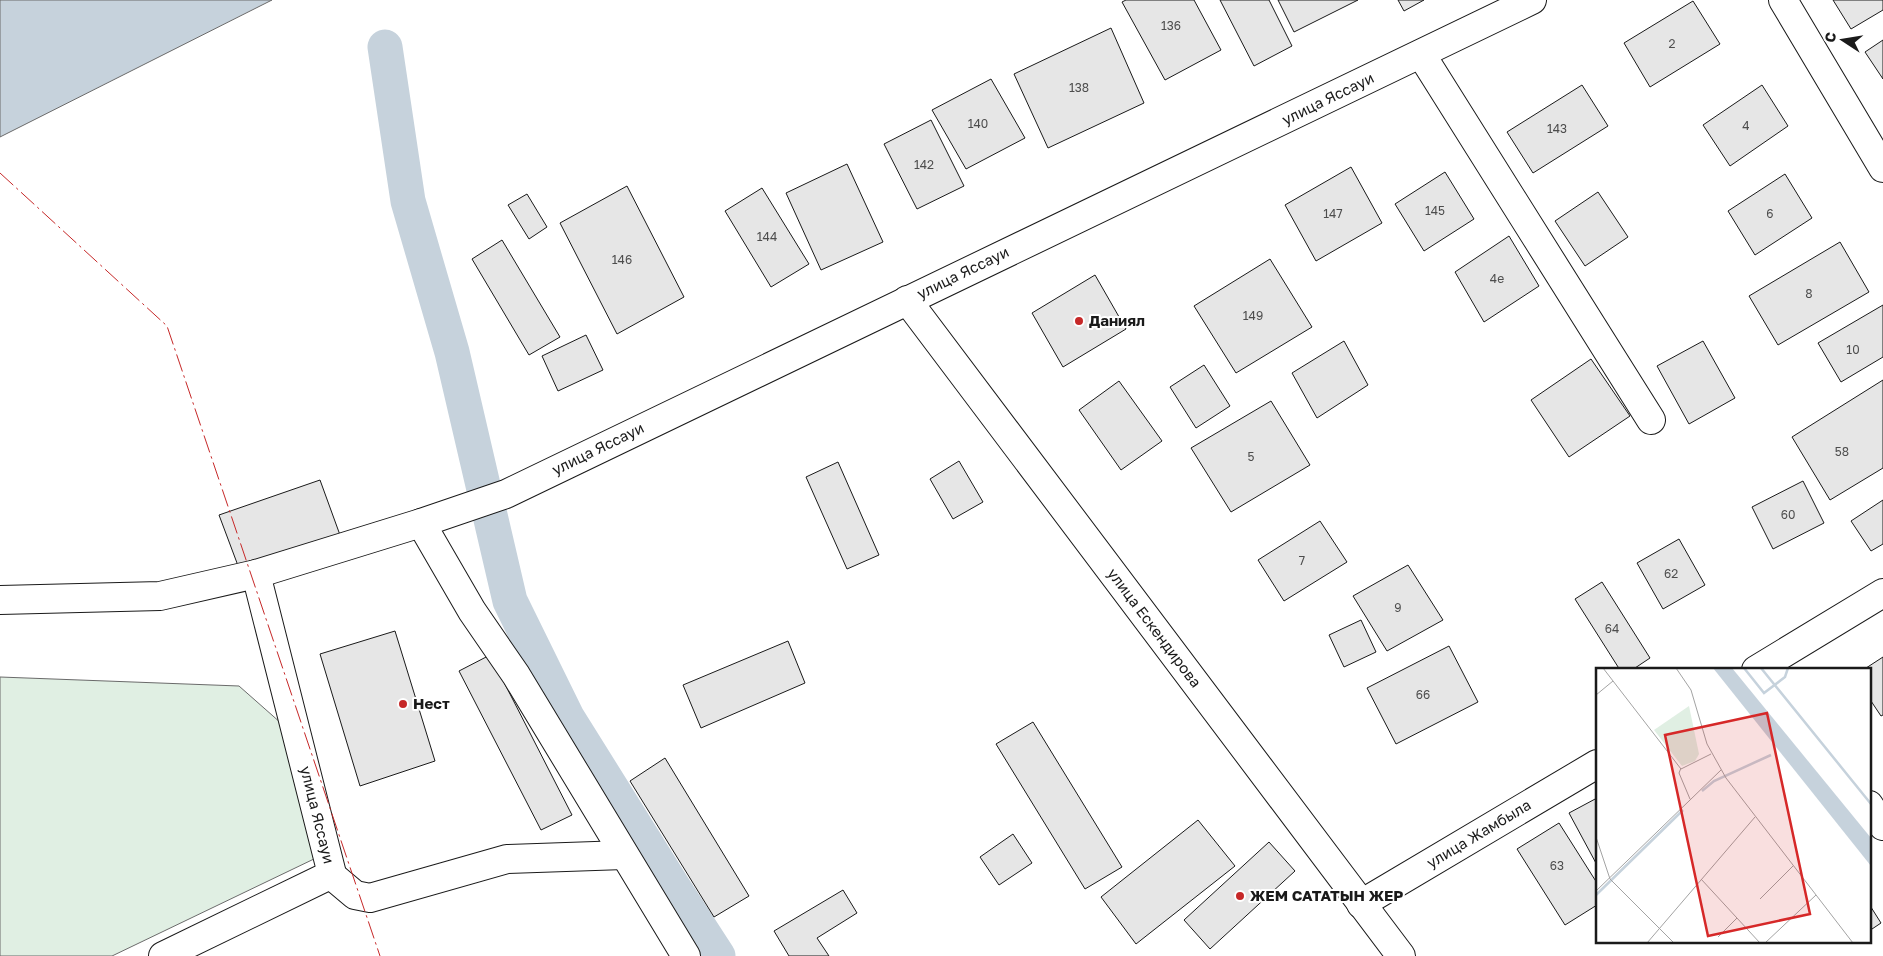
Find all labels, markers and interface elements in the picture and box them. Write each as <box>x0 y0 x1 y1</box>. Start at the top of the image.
north arrow <box>1818 15 1868 65</box>
house number: 136 <box>1161 18 1181 33</box>
text: С <box>1820 31 1839 44</box>
house number: 2 <box>1669 36 1676 51</box>
street label: улица Яссауи <box>1279 68 1376 128</box>
house number: 138 <box>1069 80 1089 95</box>
house number: 140 <box>968 116 988 131</box>
house number: 4 <box>1742 118 1750 133</box>
house number: 143 <box>1547 121 1567 136</box>
house number: 142 <box>914 157 934 172</box>
house number: 145 <box>1425 203 1445 218</box>
house number: 147 <box>1323 206 1343 221</box>
house number: 6 <box>1766 206 1774 221</box>
house number: 144 <box>757 229 777 244</box>
street label: улица Яссауи <box>914 242 1011 302</box>
house number: 146 <box>612 252 632 267</box>
house number: 4е <box>1490 271 1504 286</box>
house number: 8 <box>1805 286 1813 301</box>
house number: 149 <box>1243 308 1263 323</box>
place label: Даниял <box>1089 311 1145 329</box>
marker: Даниял <box>1073 315 1085 327</box>
house number: 10 <box>1846 342 1860 357</box>
street label: улица Яссауи <box>549 418 646 478</box>
house number: 58 <box>1835 444 1849 459</box>
house number: 5 <box>1248 449 1255 464</box>
house number: 60 <box>1781 507 1795 522</box>
house number: 7 <box>1299 553 1305 568</box>
street label: улица Ескендирова <box>1104 564 1205 690</box>
house number: 62 <box>1664 566 1678 581</box>
house number: 9 <box>1394 600 1402 615</box>
house number: 64 <box>1605 621 1619 636</box>
inset map <box>1596 668 1870 944</box>
house number: 66 <box>1416 687 1430 702</box>
place label: Нест <box>413 694 450 712</box>
marker: Нест <box>397 698 409 710</box>
street label: улица Яссауи <box>297 764 339 865</box>
street label: улица Жамбыла <box>1423 795 1534 871</box>
house number: 63 <box>1550 858 1564 873</box>
place label: ЖЕМ САТАТЫН ЖЕР <box>1250 886 1403 904</box>
marker: ЖЕМ САТАТЫН ЖЕР <box>1234 890 1246 902</box>

